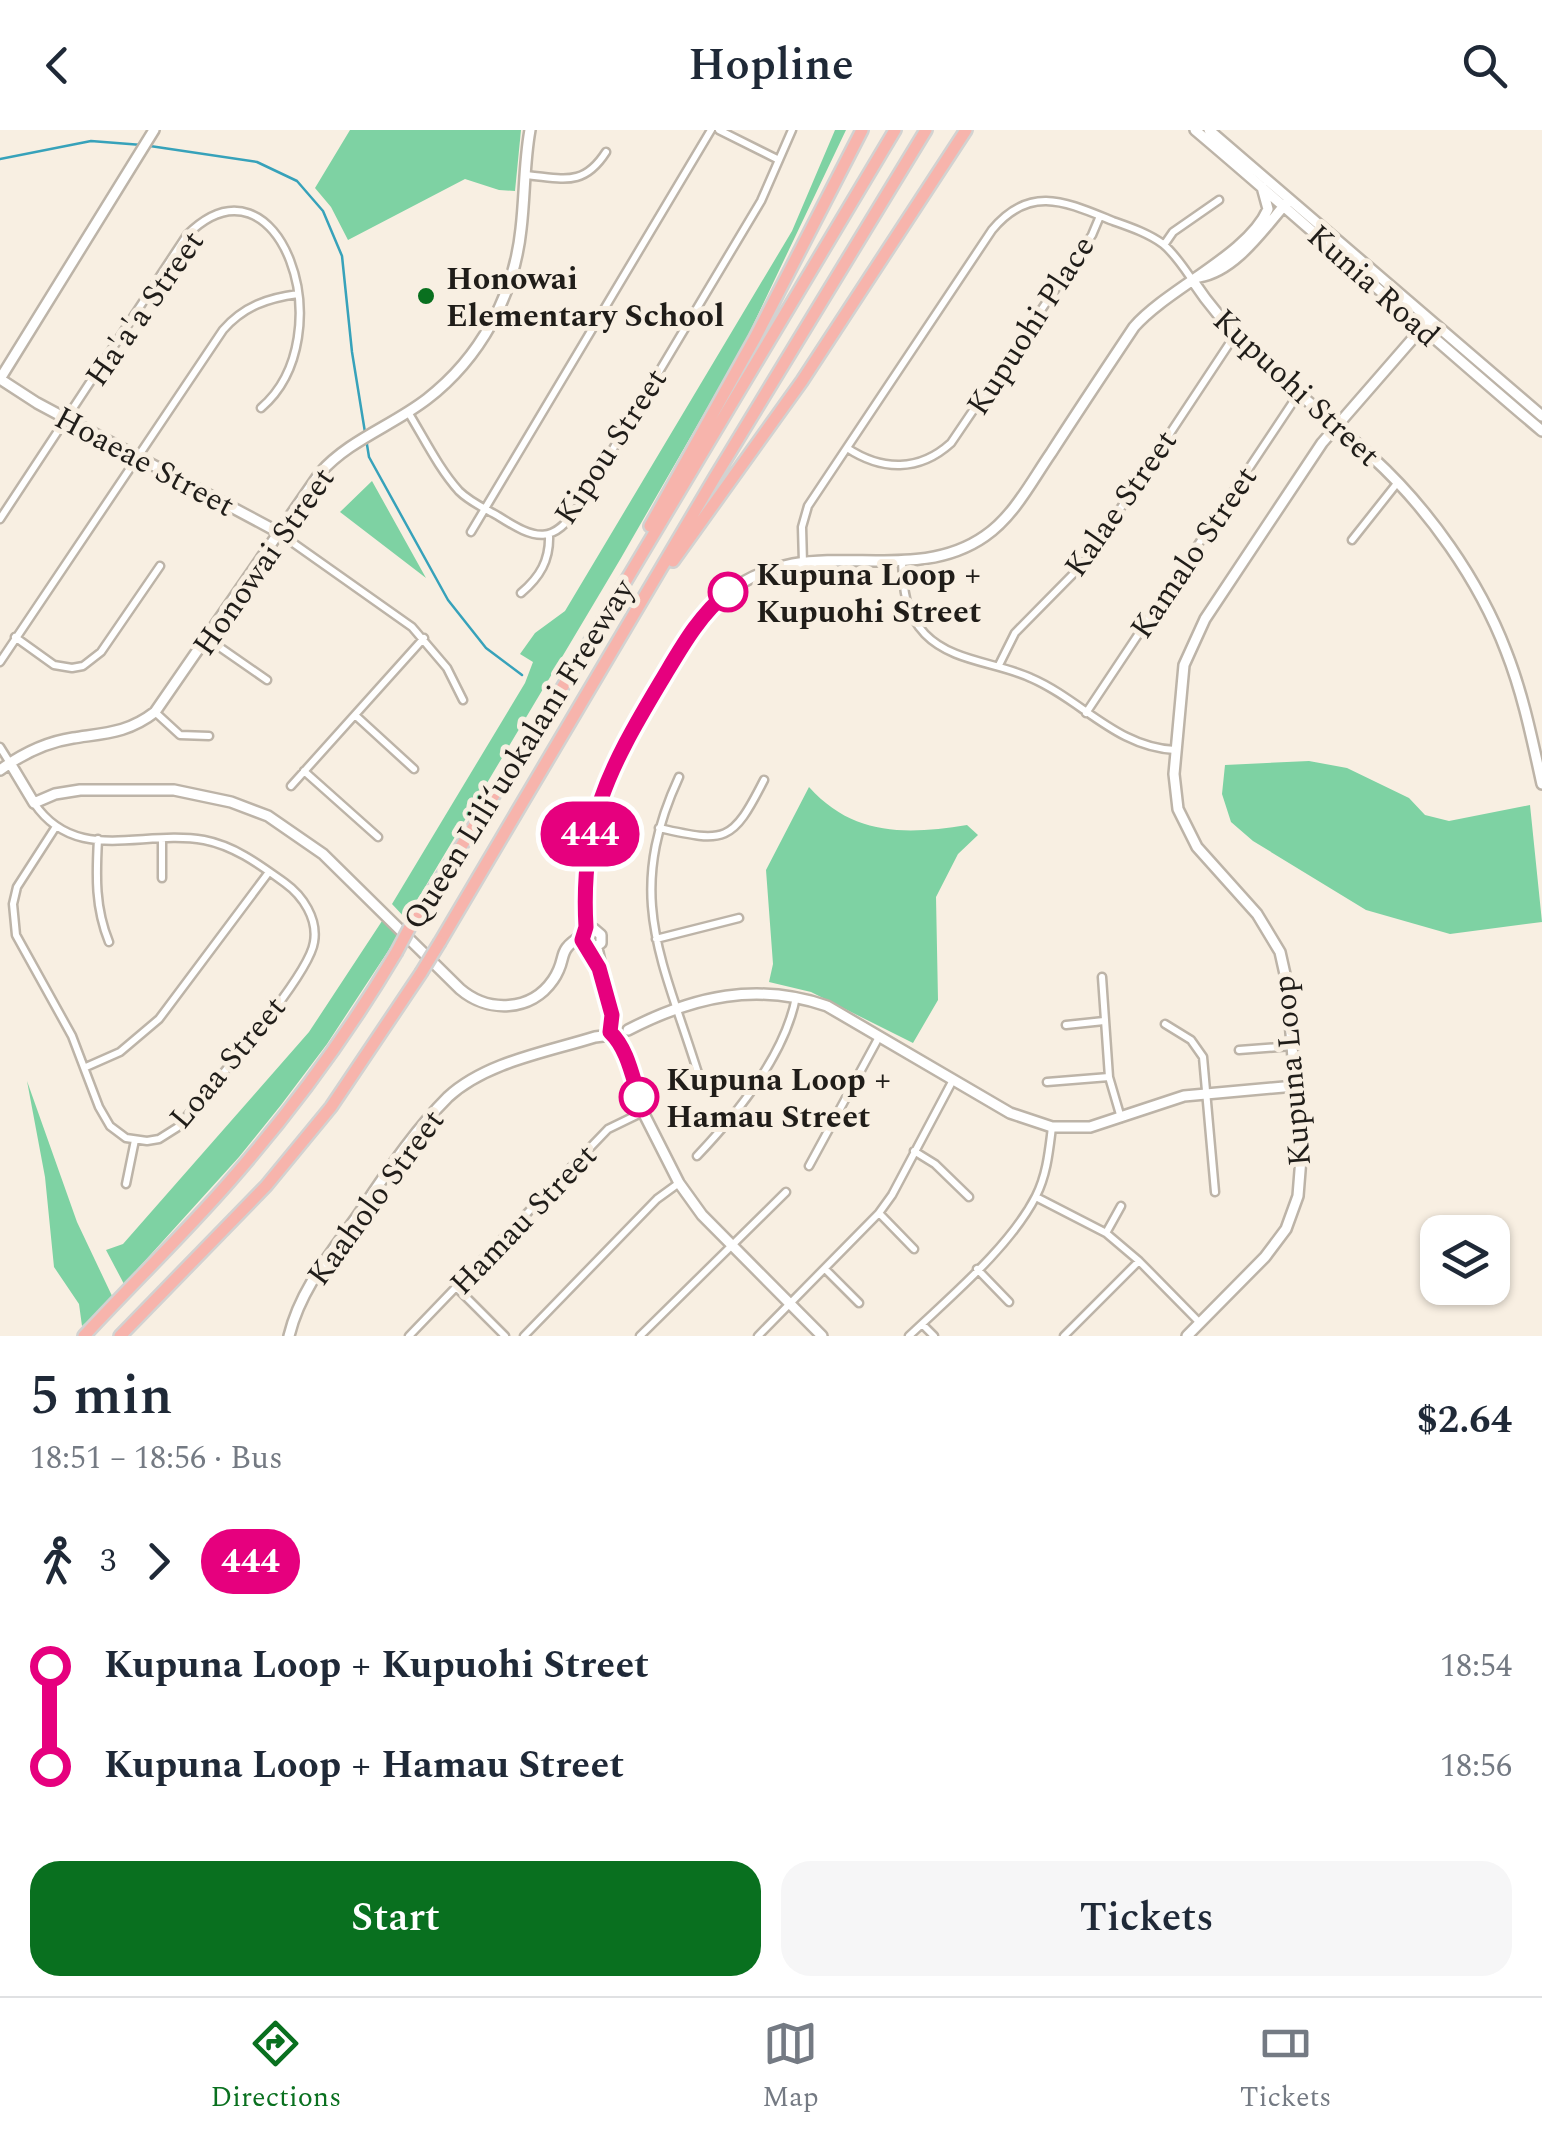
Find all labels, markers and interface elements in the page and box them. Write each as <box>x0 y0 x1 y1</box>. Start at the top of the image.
text: Hopline <box>688 31 854 100</box>
icon: back <box>30 38 85 93</box>
icon: search <box>1457 38 1512 93</box>
street label: Kunia Road <box>1296 213 1450 359</box>
street label: Ha'a'a Street <box>73 221 217 397</box>
street label: Kupuohi Place <box>955 226 1108 426</box>
place label: Honowai Elementary School <box>446 255 724 341</box>
marker: Honowai Elementary School <box>415 285 437 307</box>
street label: Kupuohi Street <box>1201 297 1391 479</box>
street label: Kipou Street <box>542 359 680 535</box>
street label: Hoaeae Street <box>45 394 243 530</box>
street label: Kalae Street <box>1052 420 1190 588</box>
street label: Kamalo Street <box>1118 456 1270 649</box>
street label: Honowai Street <box>181 457 348 666</box>
place label: Kupuna Loop + Kupuohi Street <box>756 551 982 637</box>
street label: Queen Liliʻuokalani Freeway <box>391 568 648 940</box>
marker: Kupuna Loop + Kupuohi Street <box>709 573 747 611</box>
line badge: 444 <box>532 802 648 866</box>
text: 444 <box>561 808 619 861</box>
street label: Kupuna Loop <box>1260 973 1325 1168</box>
street label: Loaa Street <box>158 986 299 1140</box>
place label: Kupuna Loop + Hamau Street <box>666 1056 892 1142</box>
marker: Kupuna Loop + Hamau Street <box>620 1078 658 1116</box>
street label: Kaaholo Street <box>295 1099 457 1296</box>
street label: Hamau Street <box>439 1133 609 1307</box>
map controls <box>1420 1215 1510 1305</box>
button: layers <box>1420 1215 1510 1305</box>
text: 5 min <box>30 1355 173 1438</box>
text: $2.64 <box>1417 1392 1512 1450</box>
text: 18:51 – 18:56 · Bus <box>30 1434 283 1483</box>
icon: walk <box>30 1534 85 1589</box>
icon: forward <box>131 1534 186 1589</box>
text: 444 <box>221 1535 280 1588</box>
text: 3 <box>100 1537 116 1586</box>
text: Kupuna Loop + Kupuohi Street <box>104 1637 649 1695</box>
text: 18:54 <box>1440 1642 1512 1691</box>
text: Kupuna Loop + Hamau Street <box>104 1737 624 1795</box>
text: 18:56 <box>1440 1742 1512 1791</box>
button: Start <box>30 1861 761 1976</box>
button: Tickets <box>781 1861 1512 1976</box>
tab: Directions <box>211 2016 341 2119</box>
tab: Map <box>762 2016 819 2119</box>
tab: Tickets <box>1240 2016 1331 2119</box>

